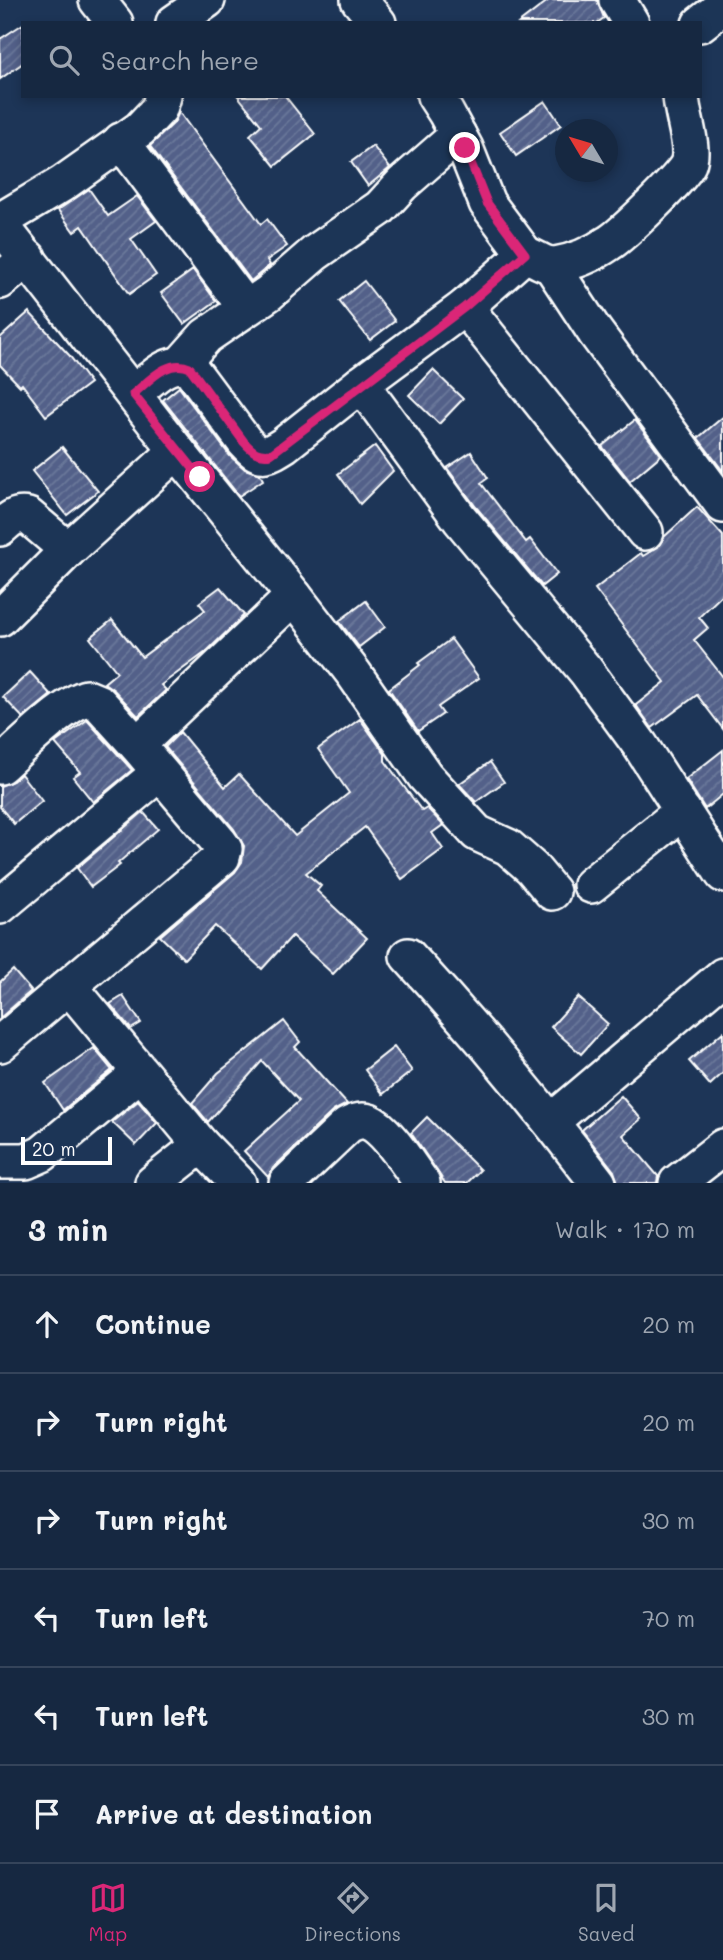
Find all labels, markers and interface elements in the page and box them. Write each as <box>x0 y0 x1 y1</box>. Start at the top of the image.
search box <box>21 21 702 98</box>
icon: search <box>45 41 83 79</box>
text: Search here <box>101 43 259 77</box>
north arrow <box>555 119 618 182</box>
route end <box>449 132 480 163</box>
route start <box>184 461 215 492</box>
scale bar <box>21 1134 112 1166</box>
text: 20 m <box>32 1136 76 1161</box>
text: 3 min <box>28 1209 108 1249</box>
text: Walk · 170 m <box>555 1214 695 1244</box>
icon: ahead <box>28 1305 66 1343</box>
text: Continue <box>95 1307 211 1341</box>
text: 20 m <box>642 1309 695 1339</box>
icon: right <box>28 1403 66 1441</box>
text: Turn right <box>95 1405 228 1439</box>
text: 20 m <box>642 1407 695 1437</box>
icon: right <box>28 1501 66 1539</box>
text: Turn right <box>95 1503 228 1537</box>
text: 30 m <box>642 1505 695 1535</box>
icon: left <box>28 1599 66 1637</box>
text: Turn left <box>95 1601 208 1635</box>
text: 70 m <box>642 1603 695 1633</box>
icon: left <box>28 1697 66 1735</box>
text: Turn left <box>95 1699 208 1733</box>
text: 30 m <box>642 1701 695 1731</box>
icon: arrive <box>28 1795 66 1833</box>
text: Arrive at destination <box>95 1797 372 1831</box>
tab: Map <box>89 1879 127 1946</box>
tab: Directions <box>304 1879 401 1946</box>
tab: Saved <box>578 1879 634 1946</box>

